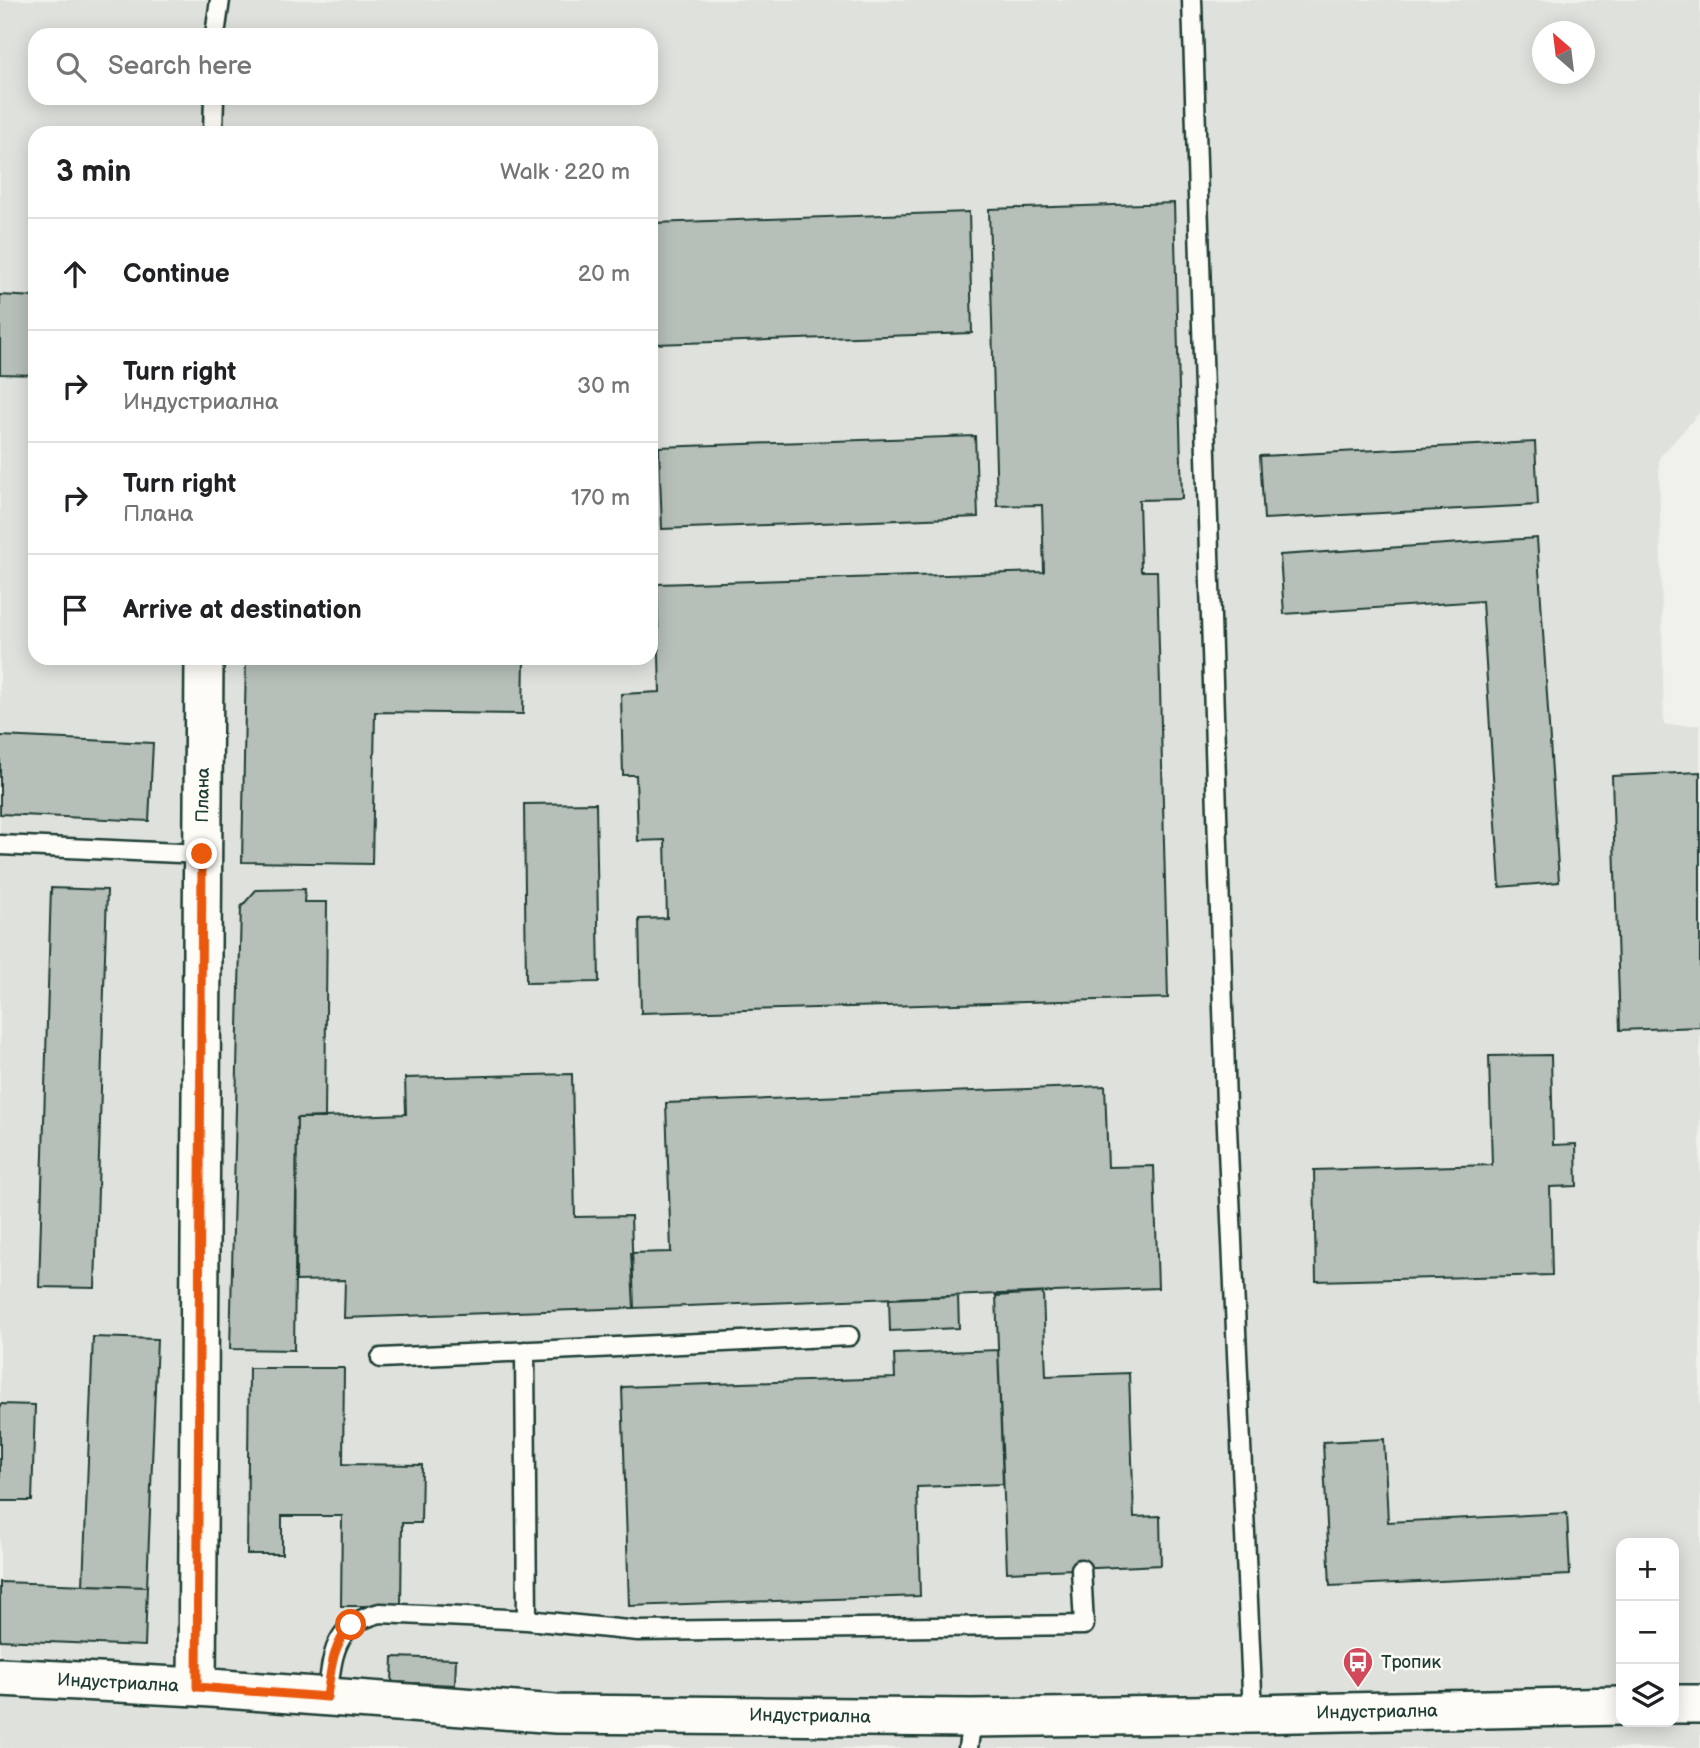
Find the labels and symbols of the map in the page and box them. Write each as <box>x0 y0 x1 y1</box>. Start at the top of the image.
north arrow <box>1532 21 1595 84</box>
street label: Плана <box>192 767 214 823</box>
route end <box>186 838 217 869</box>
route start <box>335 1609 366 1640</box>
bus stop icon: Тропик <box>1341 1645 1375 1689</box>
place label: Тропик <box>1381 1652 1441 1673</box>
street label: Индустриална <box>57 1669 180 1697</box>
street label: Индустриална <box>1316 1700 1438 1724</box>
street label: Индустриална <box>749 1704 871 1728</box>

